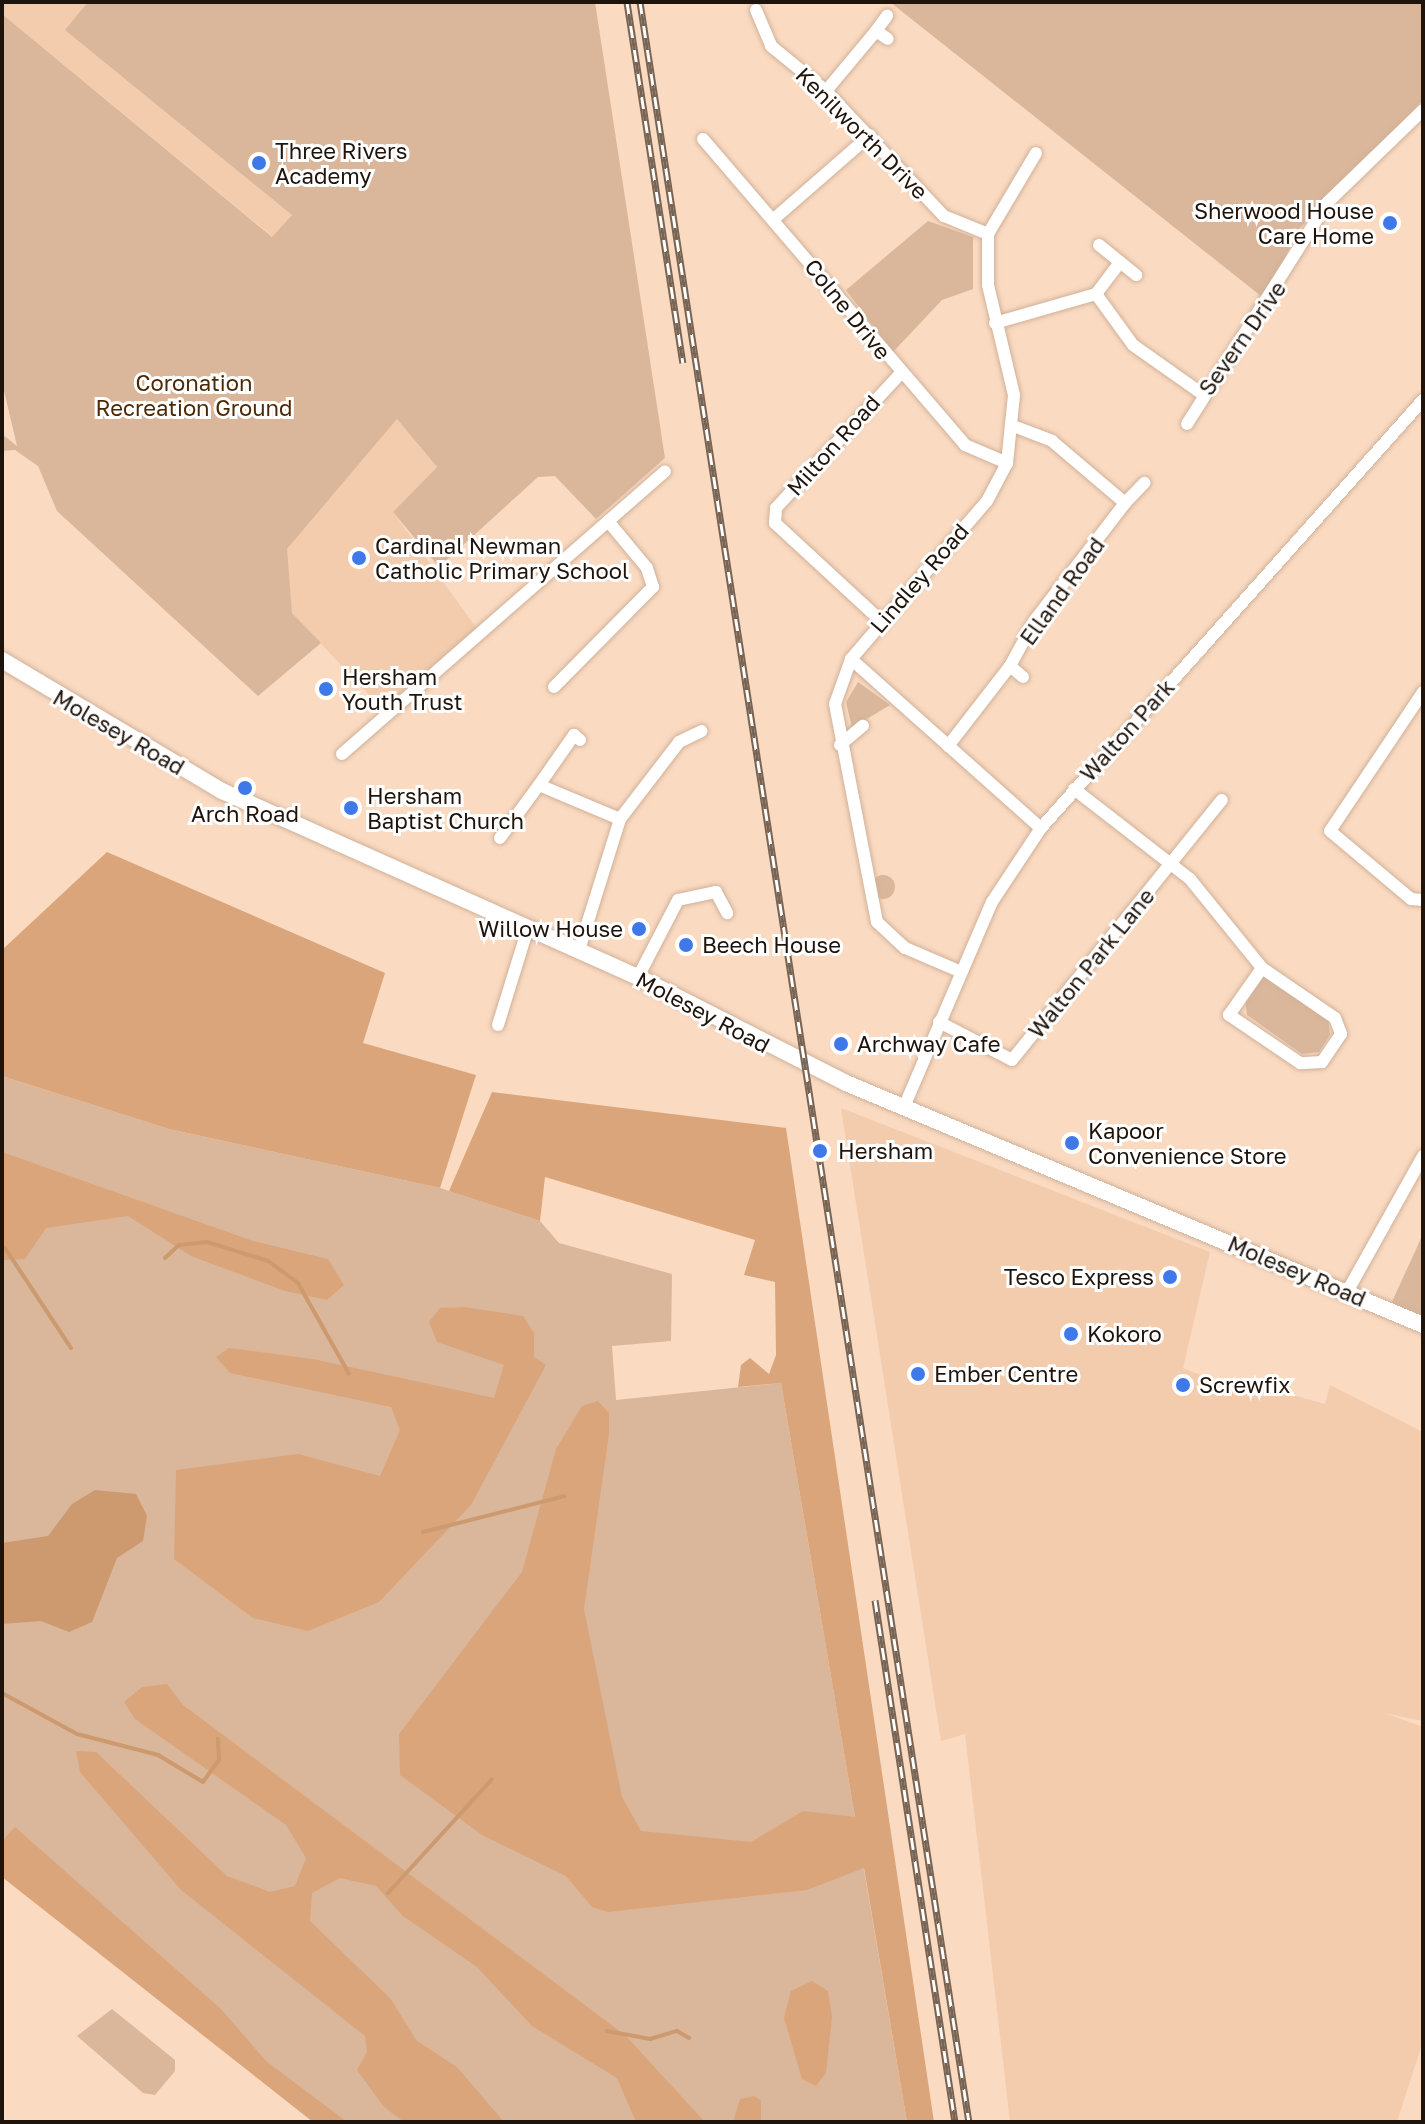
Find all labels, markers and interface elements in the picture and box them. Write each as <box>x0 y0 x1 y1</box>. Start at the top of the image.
street label: Kenilworth Drive <box>790 61 934 205</box>
place label: Three Rivers Academy <box>275 137 407 188</box>
marker: Three Rivers Academy <box>250 154 268 172</box>
place label: Sherwood House Care Home <box>1194 197 1374 248</box>
marker: Sherwood House Care Home <box>1381 214 1399 232</box>
street label: Colne Drive <box>800 253 896 365</box>
street label: Severn Drive <box>1193 276 1291 400</box>
park label: Coronation Recreation Ground <box>95 369 293 420</box>
street label: Milton Road <box>781 389 885 501</box>
street label: Lindley Road <box>864 518 974 638</box>
place label: Cardinal Newman Catholic Primary School <box>375 532 629 584</box>
street label: Elland Road <box>1014 532 1110 650</box>
marker: Cardinal Newman Catholic Primary School <box>350 549 368 567</box>
place label: Hersham Youth Trust <box>342 663 463 714</box>
street label: Walton Park <box>1074 674 1180 786</box>
marker: Hersham Youth Trust <box>317 680 335 698</box>
street label: Molesey Road <box>49 684 189 780</box>
marker: Arch Road <box>236 779 254 797</box>
place label: Hersham Baptist Church <box>367 782 524 834</box>
marker: Hersham Baptist Church <box>342 799 360 817</box>
place label: Arch Road <box>191 801 299 827</box>
street label: Walton Park Lane <box>1023 883 1159 1043</box>
place label: Willow House <box>478 916 623 942</box>
marker: Willow House <box>630 920 648 938</box>
place label: Beech House <box>702 932 841 958</box>
marker: Beech House <box>677 936 695 954</box>
street label: Molesey Road <box>632 966 774 1058</box>
place label: Archway Cafe <box>857 1031 1001 1057</box>
marker: Archway Cafe <box>832 1035 850 1053</box>
place label: Kapoor Convenience Store <box>1088 1117 1287 1168</box>
marker: Kapoor Convenience Store <box>1063 1134 1081 1152</box>
place label: Hersham <box>838 1138 933 1164</box>
marker: Hersham <box>809 1140 831 1162</box>
street label: Molesey Road <box>1224 1230 1370 1312</box>
place label: Tesco Express <box>1004 1264 1154 1290</box>
marker: Tesco Express <box>1161 1268 1179 1286</box>
place label: Kokoro <box>1087 1321 1162 1347</box>
marker: Kokoro <box>1062 1325 1080 1343</box>
place label: Ember Centre <box>934 1361 1078 1387</box>
marker: Ember Centre <box>909 1365 927 1383</box>
place label: Screwfix <box>1199 1372 1290 1398</box>
marker: Screwfix <box>1174 1376 1192 1394</box>

